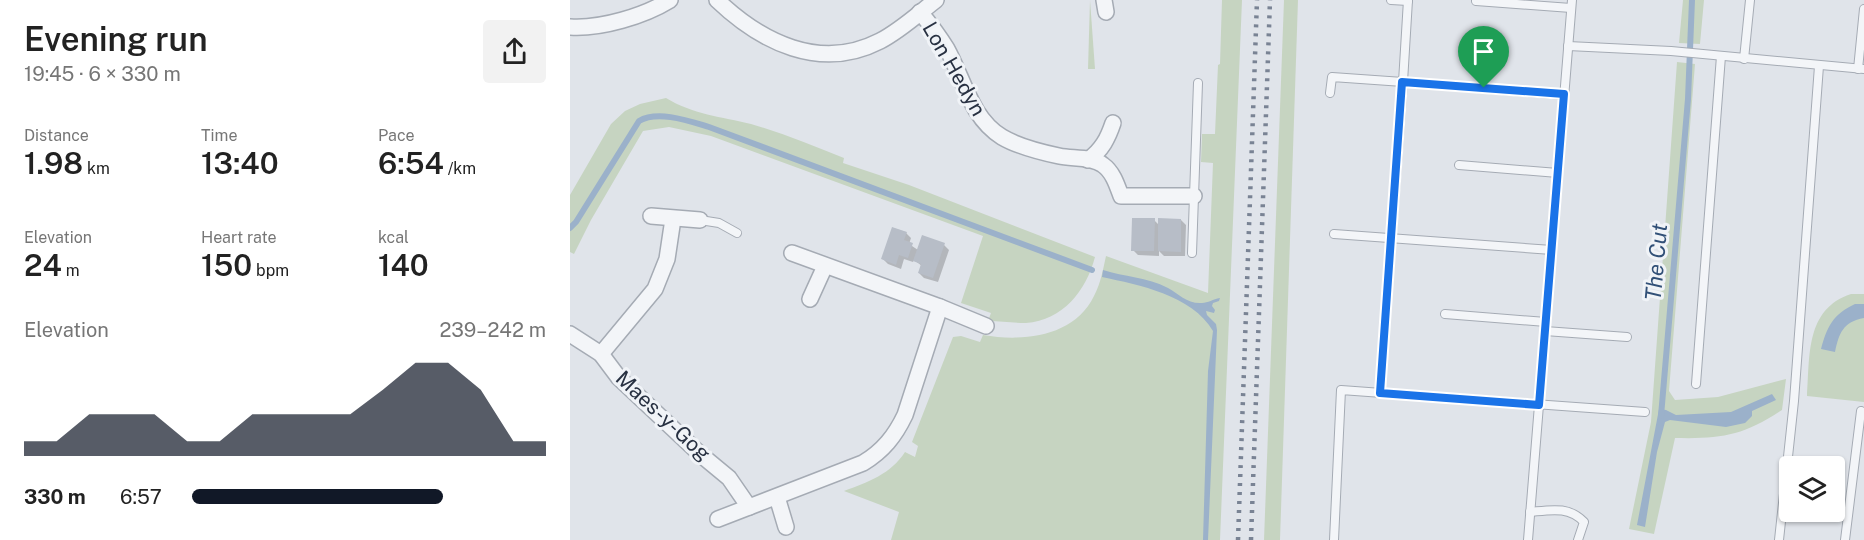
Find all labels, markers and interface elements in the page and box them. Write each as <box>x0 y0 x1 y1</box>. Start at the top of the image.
street label: Lon Hedyn <box>917 17 991 120</box>
text: Evening run <box>24 20 207 58</box>
button: share <box>483 20 546 83</box>
pin <box>1458 26 1509 88</box>
icon: arrive <box>1467 35 1500 68</box>
text: 19:45 · 6 × 330 m <box>24 62 181 86</box>
text: Distance <box>24 126 89 145</box>
text: Time <box>201 126 237 145</box>
text: Pace <box>378 126 415 145</box>
text: 1.98 <box>24 145 83 181</box>
text: 13:40 <box>201 145 279 181</box>
text: 6:54 <box>378 145 444 181</box>
text: km <box>83 159 110 178</box>
text: /km <box>444 159 476 178</box>
water label: The Cut <box>1640 222 1672 302</box>
text: Elevation <box>24 228 92 247</box>
text: Heart rate <box>201 228 277 247</box>
text: kcal <box>378 228 409 247</box>
text: 24 <box>24 247 62 283</box>
text: 150 <box>201 247 252 283</box>
text: 140 <box>378 247 429 283</box>
text: m <box>62 261 80 280</box>
text: bpm <box>252 261 289 280</box>
text: Elevation <box>24 318 109 342</box>
text: 239–242 m <box>439 318 546 342</box>
street label: Maes-y-Gog <box>611 365 716 466</box>
map controls <box>1779 456 1845 522</box>
button: layers <box>1779 456 1845 522</box>
text: 330 m <box>24 485 86 509</box>
text: 6:57 <box>120 485 162 509</box>

